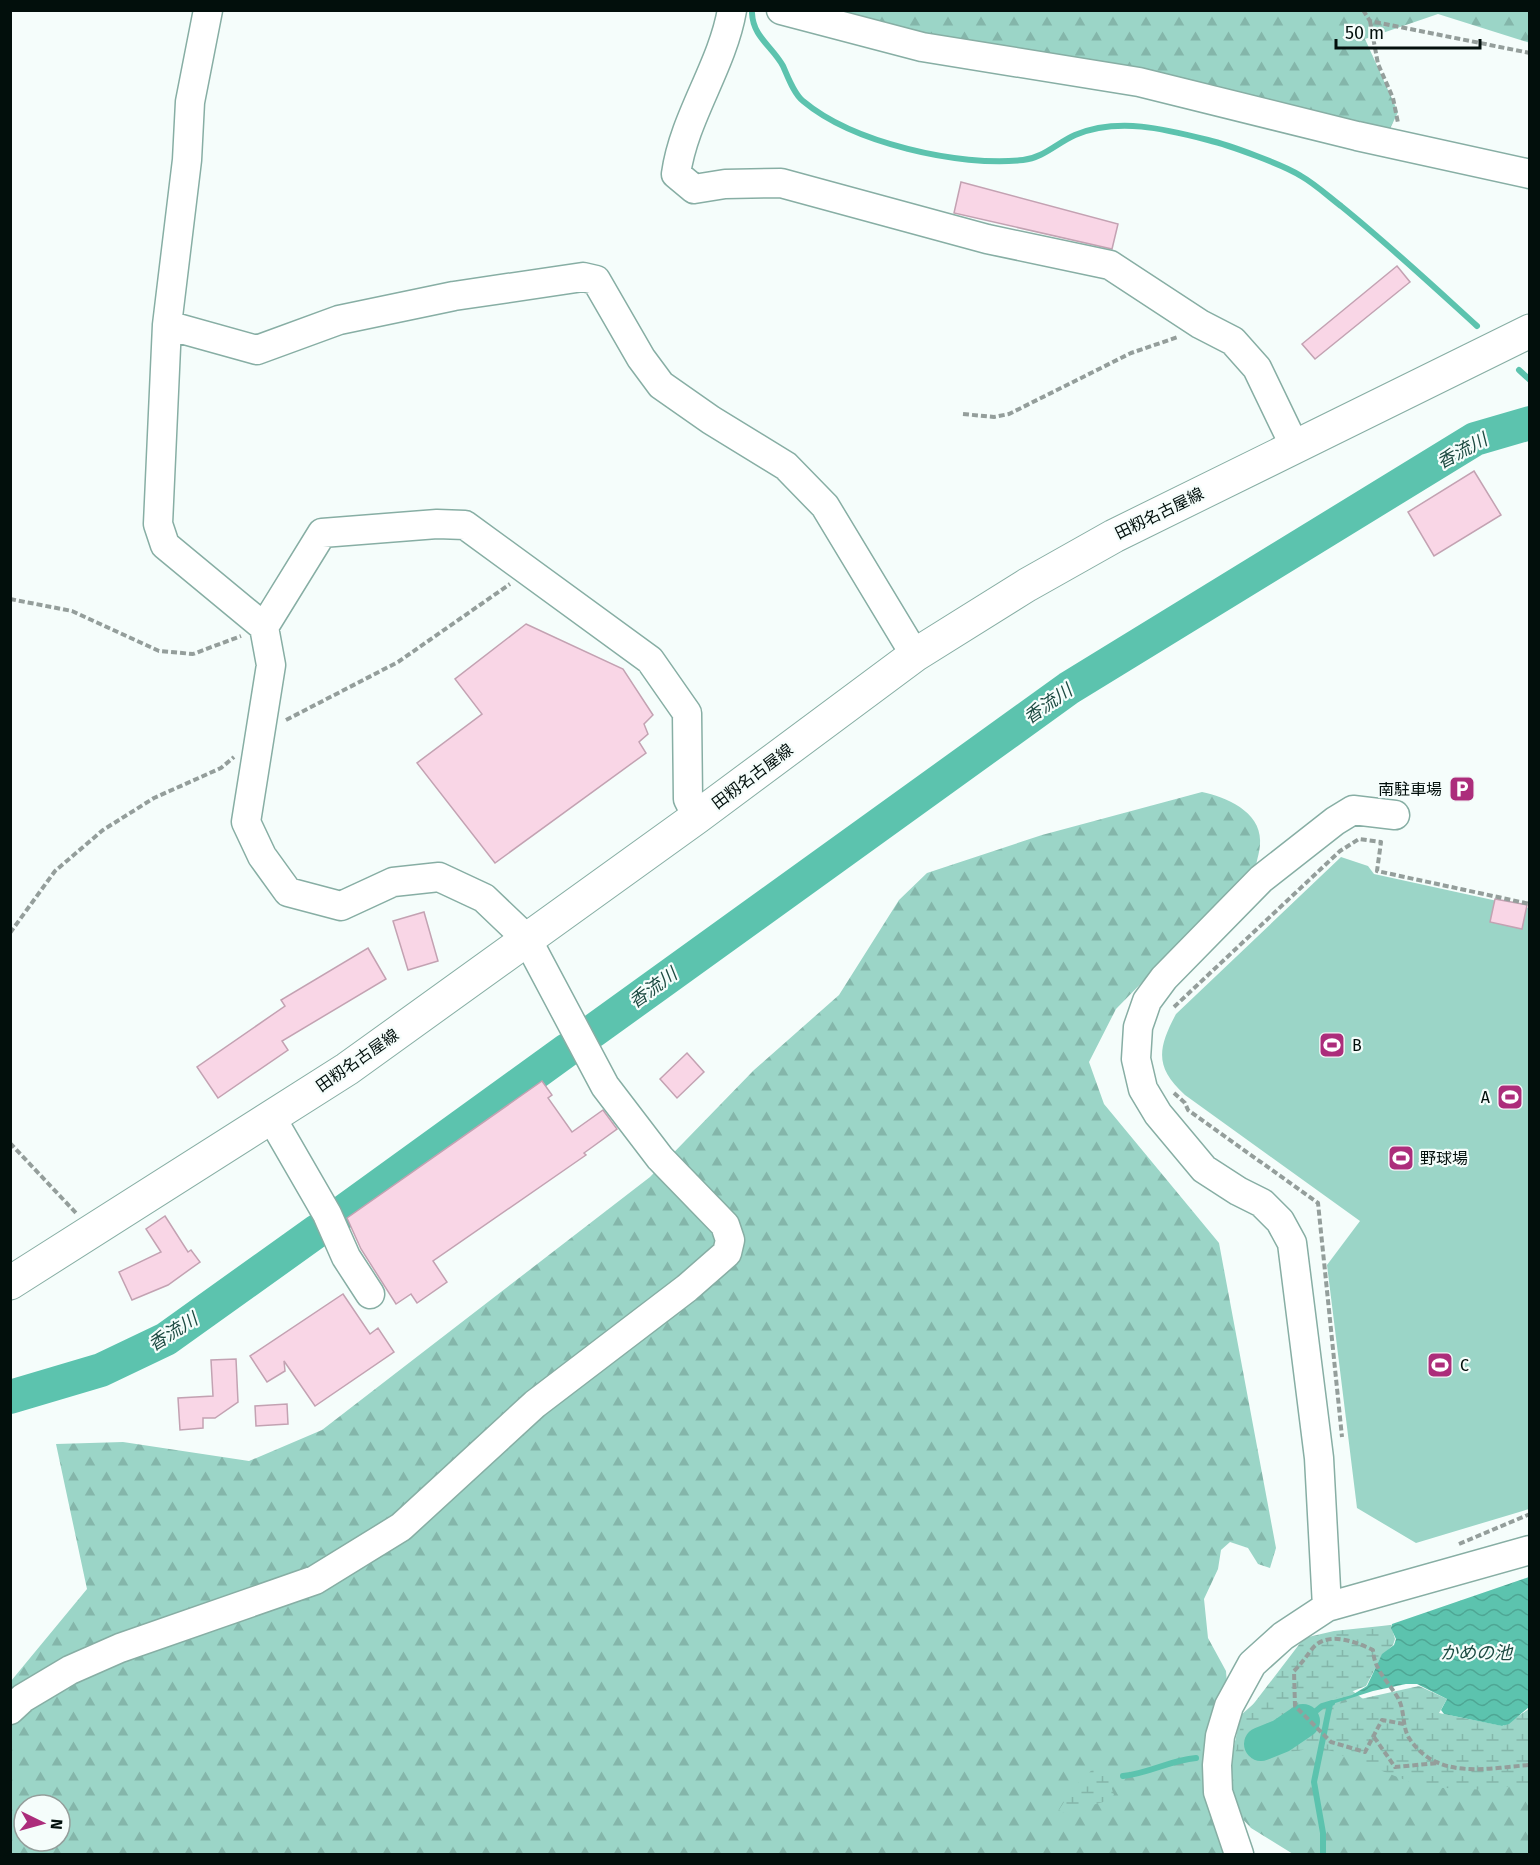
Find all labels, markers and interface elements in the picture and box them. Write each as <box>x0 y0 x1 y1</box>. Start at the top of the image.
scale bar <box>1336 12 1480 50</box>
text: 50 m <box>1345 22 1384 44</box>
water label: 香流川 <box>1433 428 1493 473</box>
street label: 田籾名古屋線 <box>1112 484 1207 543</box>
water label: 香流川 <box>1020 678 1078 728</box>
street label: 田籾名古屋線 <box>708 740 796 813</box>
parking icon: 南駐車場 <box>1447 774 1477 804</box>
place label: 南駐車場 <box>1378 780 1442 799</box>
water label: 香流川 <box>625 962 683 1013</box>
street label: 田籾名古屋線 <box>313 1025 402 1096</box>
sports icon: B <box>1317 1030 1347 1060</box>
place label: B <box>1352 1036 1362 1055</box>
sports icon: A <box>1495 1082 1525 1112</box>
place label: A <box>1481 1088 1491 1107</box>
sports icon: 野球場 <box>1386 1143 1416 1173</box>
place label: 野球場 <box>1420 1149 1468 1168</box>
water label: 香流川 <box>144 1307 203 1356</box>
sports icon: C <box>1425 1350 1455 1380</box>
place label: C <box>1460 1356 1469 1375</box>
water label: かめの池 <box>1440 1642 1514 1664</box>
north arrow <box>12 1793 72 1853</box>
text: N <box>47 1818 66 1830</box>

